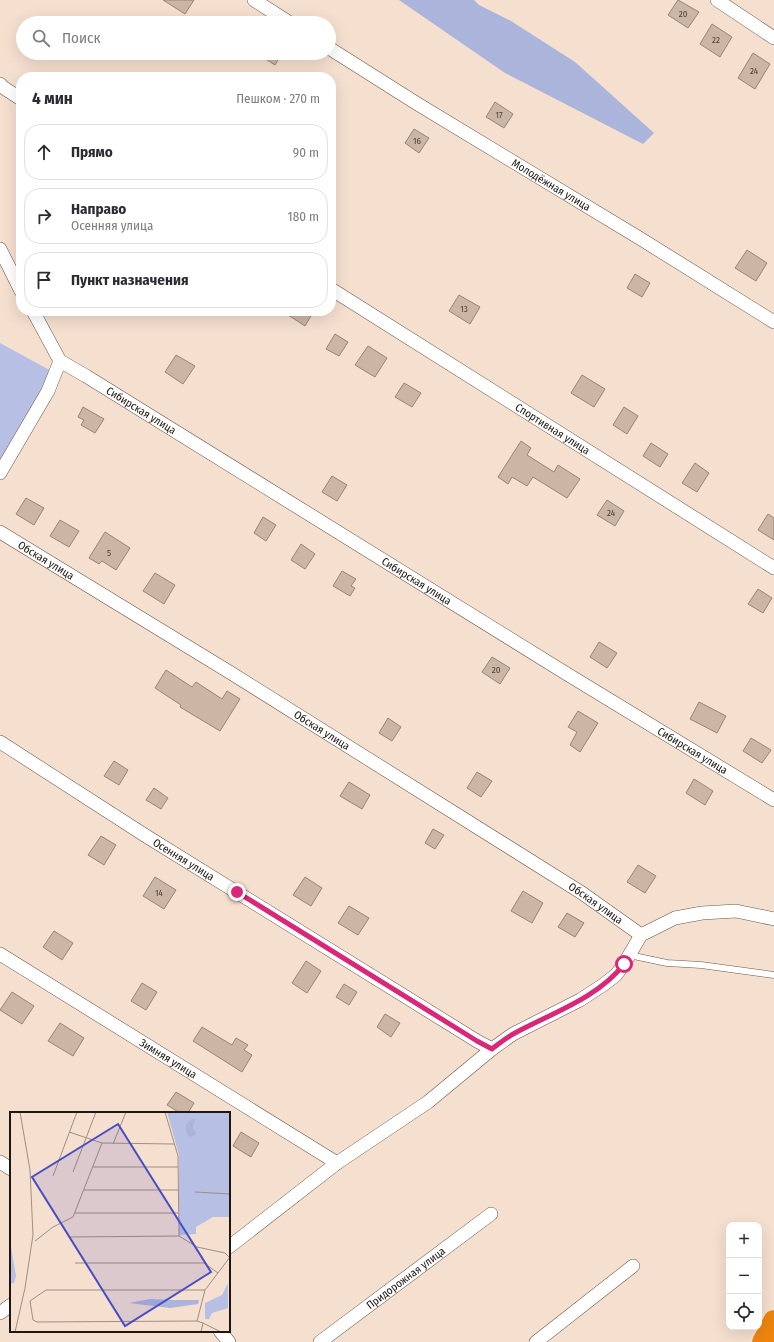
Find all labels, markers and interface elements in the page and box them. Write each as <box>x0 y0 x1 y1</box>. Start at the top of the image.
house number: 20 <box>679 9 688 19</box>
search box <box>16 16 336 60</box>
icon: search <box>30 27 52 49</box>
text: Поиск <box>62 29 100 47</box>
house number: 22 <box>712 35 720 45</box>
house number: 24 <box>750 66 759 76</box>
text: 4 мин <box>32 88 73 109</box>
text: Пешком · 270 m <box>236 91 320 106</box>
house number: 17 <box>495 110 503 120</box>
house number: 16 <box>413 136 422 146</box>
icon: ahead <box>33 141 55 163</box>
text: Прямо <box>71 143 113 161</box>
text: 90 m <box>293 145 319 160</box>
street label: Молодёжная улица <box>509 156 593 214</box>
text: Направо <box>71 200 126 218</box>
icon: right <box>33 205 55 227</box>
text: 180 m <box>288 209 319 224</box>
text: Осенняя улица <box>71 218 153 233</box>
icon: arrive <box>33 269 55 291</box>
text: Пункт назначения <box>71 271 189 289</box>
house number: 13 <box>460 304 468 314</box>
street label: Сибирская улица <box>104 384 178 437</box>
street label: Спортивная улица <box>513 401 592 457</box>
house number: 24 <box>607 508 616 518</box>
street label: Обская улица <box>15 538 76 583</box>
house number: 5 <box>107 548 111 558</box>
street label: Сибирская улица <box>379 555 454 608</box>
house number: 20 <box>492 665 501 675</box>
street label: Обская улица <box>291 708 352 753</box>
street label: Сибирская улица <box>655 725 730 777</box>
street label: Осенняя улица <box>150 836 217 884</box>
street label: Обская улица <box>566 880 625 927</box>
route end <box>228 883 246 901</box>
house number: 14 <box>155 888 164 898</box>
route start <box>615 955 633 973</box>
street label: Зимняя улица <box>137 1036 199 1081</box>
inset map <box>10 1112 230 1332</box>
map controls <box>726 1222 762 1330</box>
button: + <box>726 1222 762 1258</box>
street label: Придорожная улица <box>364 1245 448 1312</box>
button: − <box>726 1258 762 1294</box>
button: locate <box>726 1294 762 1330</box>

